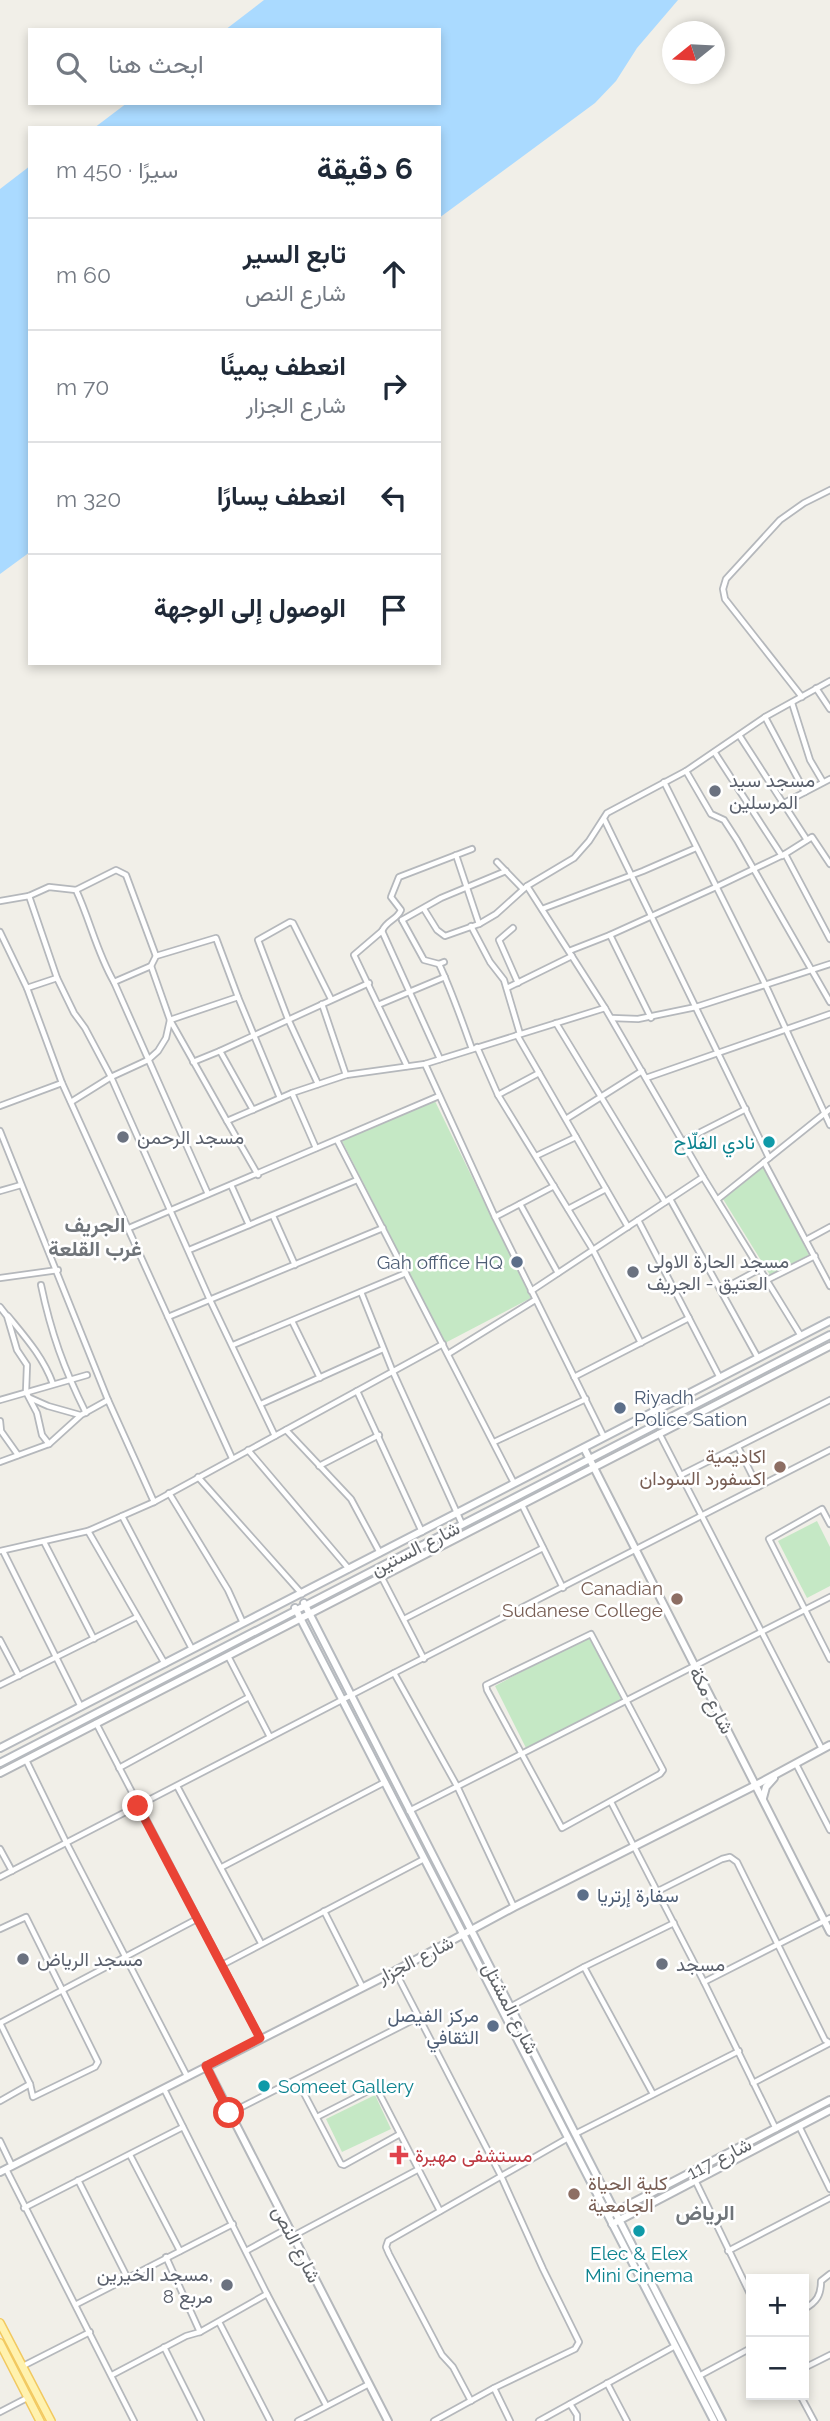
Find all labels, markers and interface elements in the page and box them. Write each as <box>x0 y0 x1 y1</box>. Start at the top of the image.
north arrow <box>662 21 725 84</box>
search box <box>28 28 441 105</box>
icon: search <box>52 48 90 86</box>
text: ابحث هنا <box>108 49 204 79</box>
text: 6 دقيقة <box>317 151 413 186</box>
text: سيرًا · 450 m <box>56 156 178 183</box>
text: تابع السير <box>243 239 346 269</box>
icon: ahead <box>375 255 413 293</box>
text: 60 m <box>56 261 111 288</box>
text: شارع النص <box>245 279 346 306</box>
text: انعطف يمينًا <box>220 351 346 381</box>
icon: right <box>375 367 413 405</box>
text: 70 m <box>56 373 109 400</box>
text: شارع الجزار <box>246 391 346 418</box>
icon: left <box>375 479 413 517</box>
text: انعطف يسارًا <box>217 481 346 511</box>
text: 320 m <box>56 485 121 512</box>
icon: arrive <box>375 591 413 629</box>
text: الوصول إلى الوجهة <box>154 593 346 623</box>
place label: مسجد سيد المرسلين <box>729 769 815 814</box>
marker: مسجد سيد المرسلين <box>707 783 723 799</box>
place label: مسجد الرحمن <box>137 1126 244 1149</box>
marker: مسجد الرحمن <box>115 1129 131 1145</box>
place label: نادي الفلّاح <box>674 1131 755 1158</box>
marker: نادي الفلّاح <box>761 1134 777 1150</box>
district label: الجريف غرب القلعة <box>48 1212 142 1262</box>
place label: مسجد الحارة الاولى العتيق - الجريف <box>647 1250 789 1295</box>
place label: Gah offfice HQ <box>377 1251 503 1273</box>
marker: Gah offfice HQ <box>509 1254 525 1270</box>
marker: مسجد الحارة الاولى العتيق - الجريف <box>625 1264 641 1280</box>
place label: Riyadh Police Sation <box>634 1386 747 1430</box>
marker: Riyadh Police Sation <box>612 1400 628 1416</box>
place label: اكاديمية اكسفورد السودان <box>640 1445 766 1490</box>
marker: اكاديمية اكسفورد السودان <box>772 1459 788 1475</box>
street label: شارع الستين <box>367 1516 464 1582</box>
place label: Canadian Sudanese College <box>502 1577 663 1621</box>
marker: Canadian Sudanese College <box>669 1591 685 1607</box>
street label: شارع مكة <box>683 1663 739 1738</box>
route end <box>122 1790 153 1821</box>
place label: سفارة إرتريا <box>597 1884 679 1908</box>
marker: سفارة إرتريا <box>575 1887 591 1903</box>
street label: شارع الجزار <box>372 1930 458 1990</box>
place label: مسجد الرياض <box>37 1948 143 1971</box>
marker: مسجد الرياض <box>15 1951 31 1967</box>
place label: مسجد <box>676 1953 725 1976</box>
marker: مسجد <box>654 1956 670 1972</box>
street label: شارع المشتل <box>477 1959 543 2058</box>
place label: مركز الفيصل الثقافي <box>387 2004 479 2053</box>
marker: مركز الفيصل الثقافي <box>485 2018 501 2034</box>
place label: Someet Gallery <box>278 2075 414 2097</box>
marker: Someet Gallery <box>256 2078 272 2094</box>
route start <box>213 2097 244 2128</box>
street label: شارع 117 <box>683 2132 756 2185</box>
place label: مستشفى مهيرة <box>415 2144 533 2167</box>
marker: مستشفى مهيرة <box>389 2145 409 2165</box>
place label: كلية الحياة الجامعية <box>588 2172 668 2217</box>
marker: كلية الحياة الجامعية <box>566 2186 582 2202</box>
district label: الرياض <box>675 2200 735 2226</box>
street label: شارع النص <box>266 2202 326 2287</box>
marker: Elec & Elex Mini Cinema <box>631 2223 647 2239</box>
place label: Elec & Elex Mini Cinema <box>585 2242 693 2286</box>
place label: مسجد الخيرين, مربع 8 <box>97 2263 213 2310</box>
map controls <box>746 2274 809 2400</box>
button: + <box>746 2274 809 2337</box>
marker: مسجد الخيرين, مربع 8 <box>219 2277 235 2293</box>
button: − <box>746 2337 809 2400</box>

